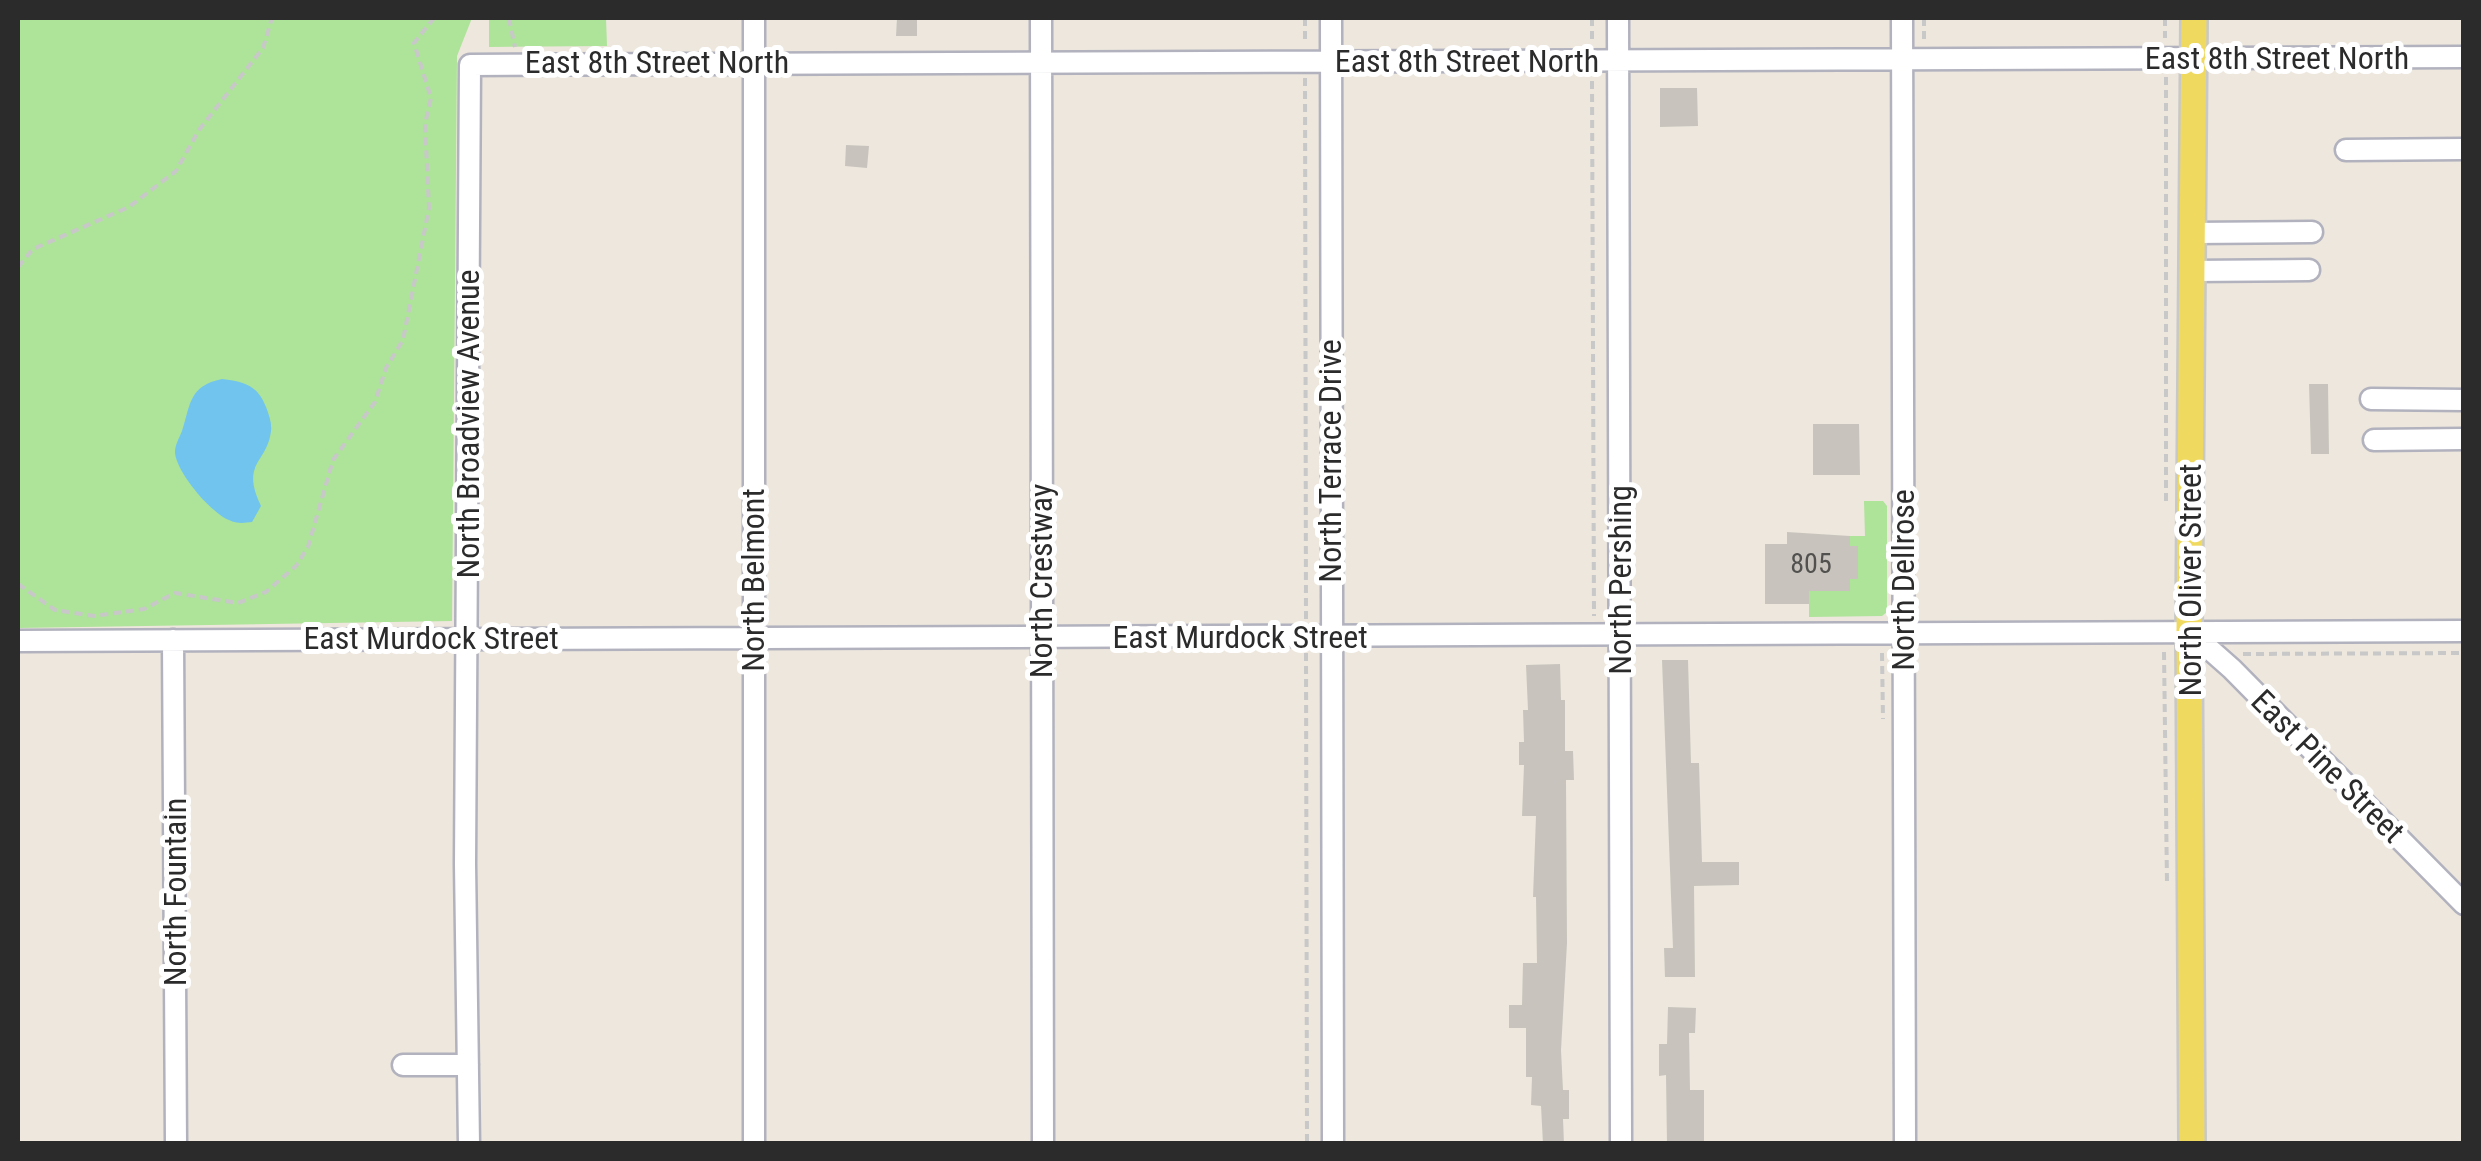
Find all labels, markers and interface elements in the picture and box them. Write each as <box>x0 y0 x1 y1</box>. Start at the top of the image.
street label: East 8th Street North <box>2145 39 2409 77</box>
street label: East 8th Street North <box>1335 42 1599 80</box>
street label: East 8th Street North <box>525 43 789 81</box>
street label: North Broadview Avenue <box>449 269 487 579</box>
street label: North Terrace Drive <box>1311 339 1349 583</box>
street label: North Oliver Street <box>2171 463 2209 697</box>
street label: North Crestway <box>1022 484 1060 678</box>
street label: North Pershing <box>1601 485 1639 675</box>
street label: North Belmont <box>734 488 772 672</box>
street label: North Dellrose <box>1884 489 1922 671</box>
house number: 805 <box>1790 547 1832 580</box>
street label: East Murdock Street <box>1112 618 1368 656</box>
street label: East Murdock Street <box>303 619 559 657</box>
street label: East Pine Street <box>2244 682 2412 850</box>
street label: North Fountain <box>156 798 194 986</box>

